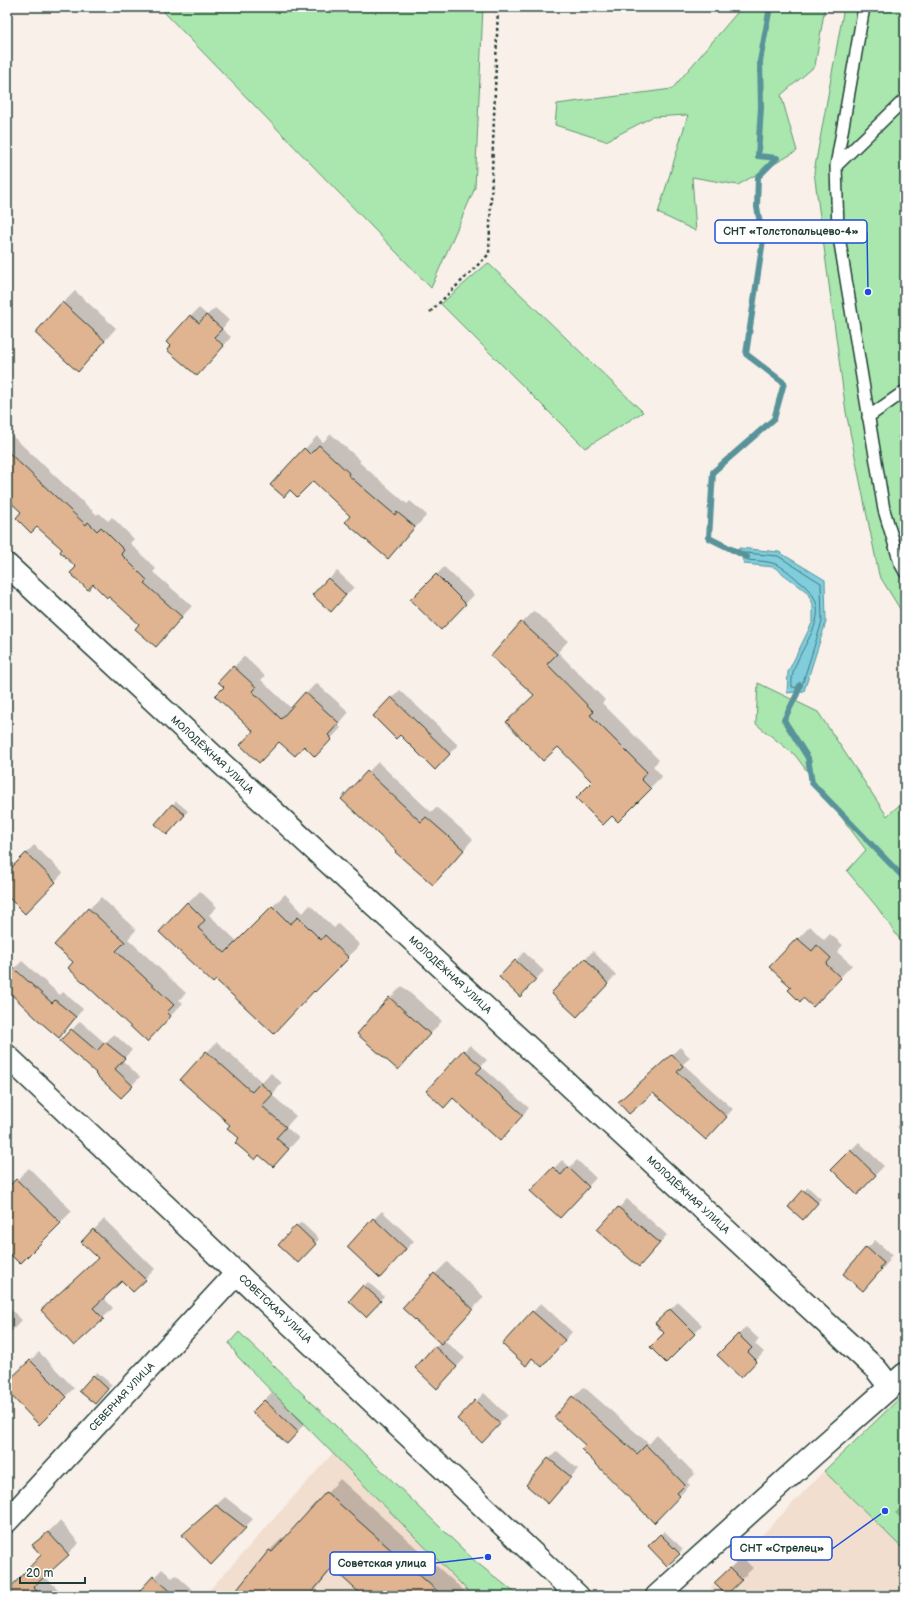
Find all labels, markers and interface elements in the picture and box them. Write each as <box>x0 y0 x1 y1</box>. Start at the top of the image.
callout: СНТ «Толстопальцево-4» <box>715 220 867 243</box>
text: СНТ «Толстопальцево-4» <box>723 225 859 238</box>
street label: МОЛОДЁЖНАЯ УЛИЦА <box>168 714 256 797</box>
street label: МОЛОДЁЖНАЯ УЛИЦА <box>406 934 494 1017</box>
street label: МОЛОДЁЖНАЯ УЛИЦА <box>644 1154 732 1237</box>
street label: СОВЕТСКАЯ УЛИЦА <box>236 1272 315 1346</box>
street label: СЕВЕРНАЯ УЛИЦА <box>87 1359 158 1434</box>
callout: СНТ «Стрелец» <box>731 1537 832 1560</box>
text: СНТ «Стрелец» <box>740 1542 824 1555</box>
callout: Советская улица <box>330 1552 435 1575</box>
text: Советская улица <box>338 1557 427 1570</box>
scale bar <box>20 1559 85 1585</box>
text: 20 m <box>26 1566 53 1581</box>

